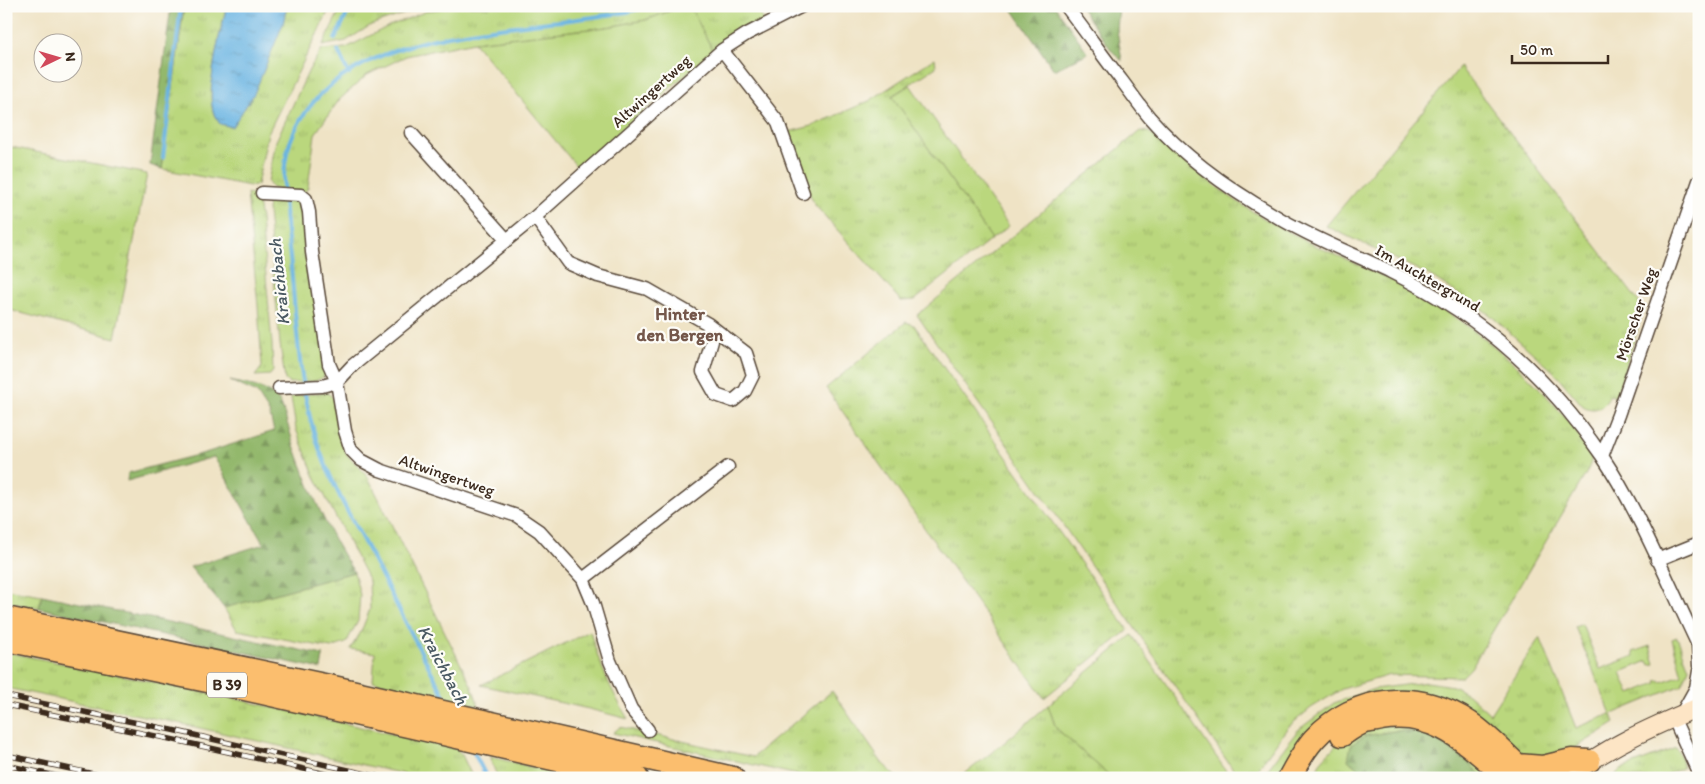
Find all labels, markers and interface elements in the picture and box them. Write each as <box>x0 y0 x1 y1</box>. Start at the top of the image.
north arrow <box>32 32 82 82</box>
scale bar <box>1512 32 1609 64</box>
text: 50 m <box>1520 41 1553 59</box>
street label: Altwingertweg <box>608 50 695 131</box>
text: N <box>62 51 79 62</box>
water label: Kraichbach <box>263 237 294 326</box>
street label: Im Auchtergrund <box>1372 240 1484 316</box>
street label: Mörscher Weg <box>1611 264 1661 363</box>
district label: Hinter den Bergen <box>637 303 724 346</box>
street label: Altwingertweg <box>397 450 498 500</box>
water label: Kraichbach <box>413 622 473 709</box>
road number: B 39 <box>207 672 247 698</box>

